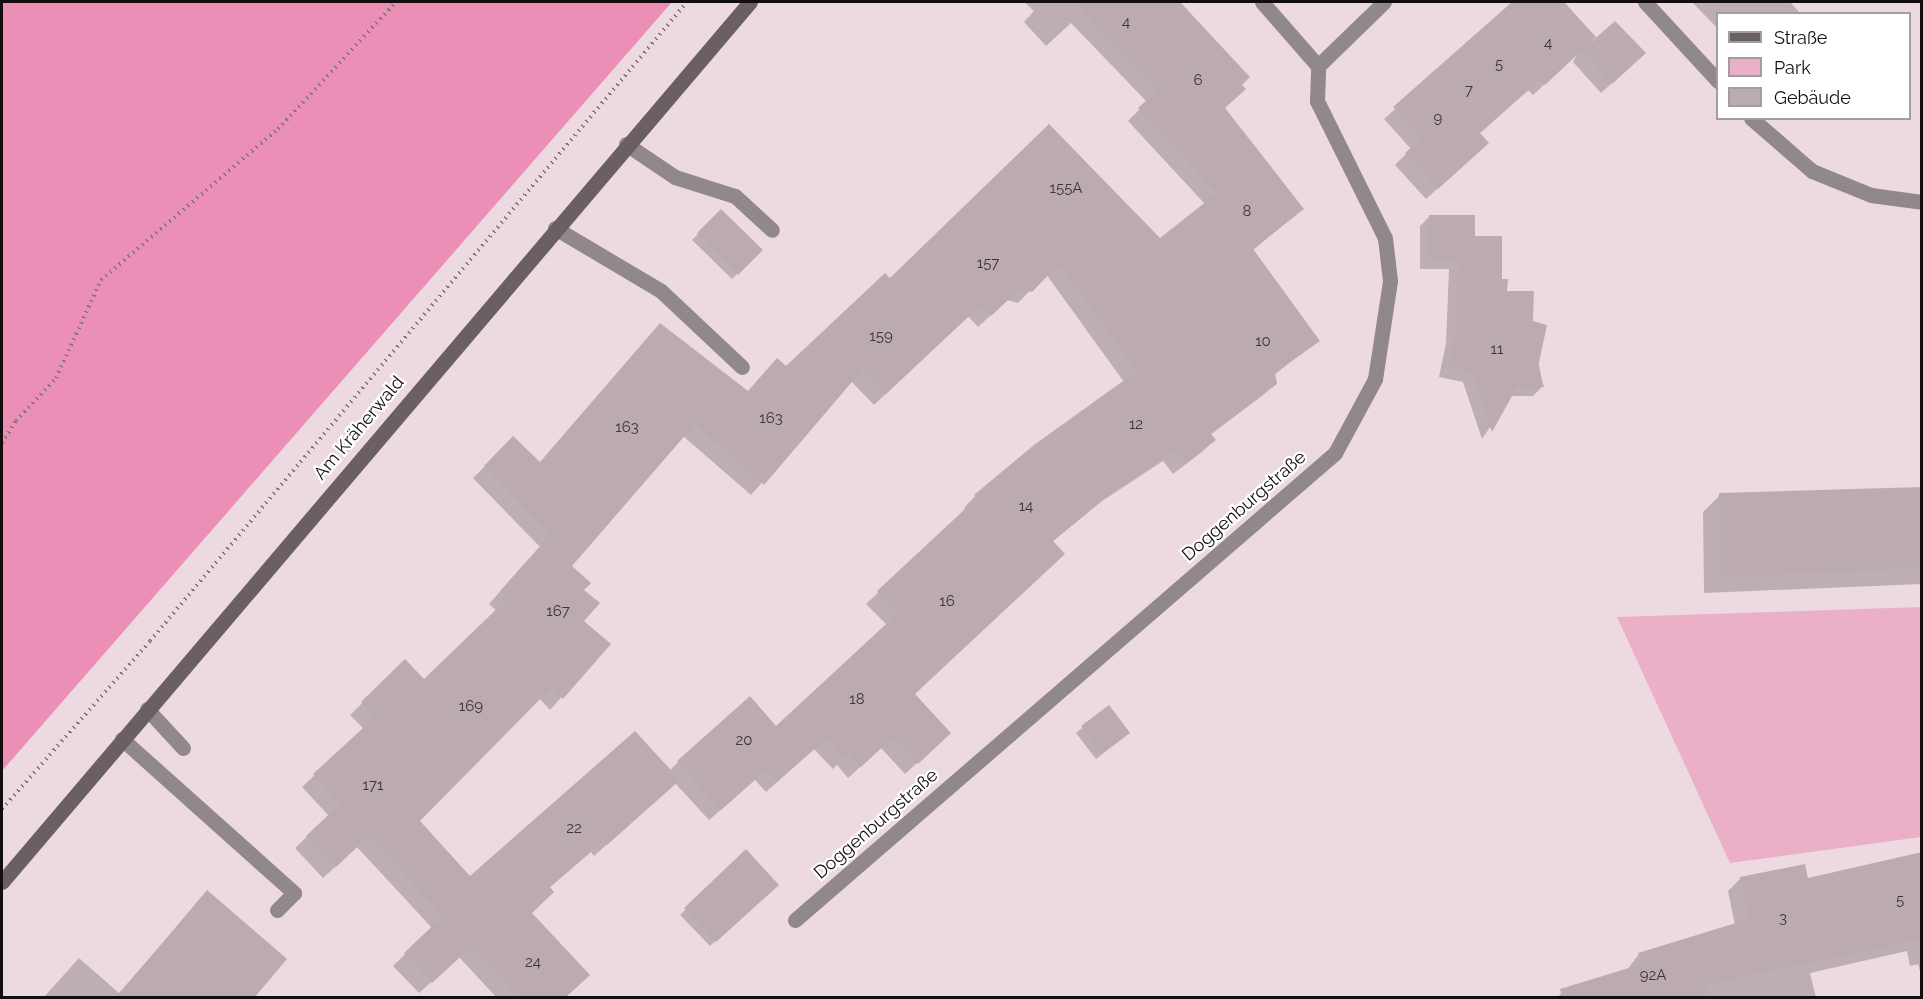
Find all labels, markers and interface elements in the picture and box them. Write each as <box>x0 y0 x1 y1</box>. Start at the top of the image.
legend <box>1716 12 1911 120</box>
house number: 4 <box>1122 14 1130 32</box>
text: Straße <box>1774 27 1827 48</box>
house number: 4 <box>1544 35 1552 53</box>
house number: 5 <box>1495 56 1503 74</box>
text: Park <box>1774 57 1811 78</box>
house number: 6 <box>1193 72 1203 90</box>
house number: 7 <box>1465 82 1473 100</box>
text: Gebäude <box>1774 87 1851 108</box>
house number: 9 <box>1434 110 1442 128</box>
house number: 155A <box>1050 180 1082 198</box>
house number: 8 <box>1243 203 1251 221</box>
house number: 157 <box>977 255 999 273</box>
house number: 159 <box>869 328 893 346</box>
house number: 10 <box>1255 333 1271 351</box>
house number: 11 <box>1491 341 1503 359</box>
street label: Am Kräherwald <box>309 372 409 484</box>
house number: 163 <box>759 410 783 428</box>
house number: 12 <box>1129 416 1143 434</box>
house number: 163 <box>615 419 639 437</box>
street label: Doggenburgstraße <box>1178 446 1310 566</box>
house number: 14 <box>1019 498 1033 516</box>
house number: 16 <box>939 593 955 611</box>
house number: 167 <box>546 603 570 621</box>
house number: 18 <box>849 691 865 709</box>
house number: 169 <box>459 698 483 716</box>
house number: 20 <box>736 732 752 750</box>
street label: Doggenburgstraße <box>810 764 942 884</box>
house number: 171 <box>363 777 383 795</box>
house number: 22 <box>566 820 582 838</box>
house number: 5 <box>1896 892 1904 910</box>
house number: 3 <box>1779 910 1787 928</box>
house number: 24 <box>525 954 541 972</box>
house number: 92A <box>1640 967 1666 985</box>

